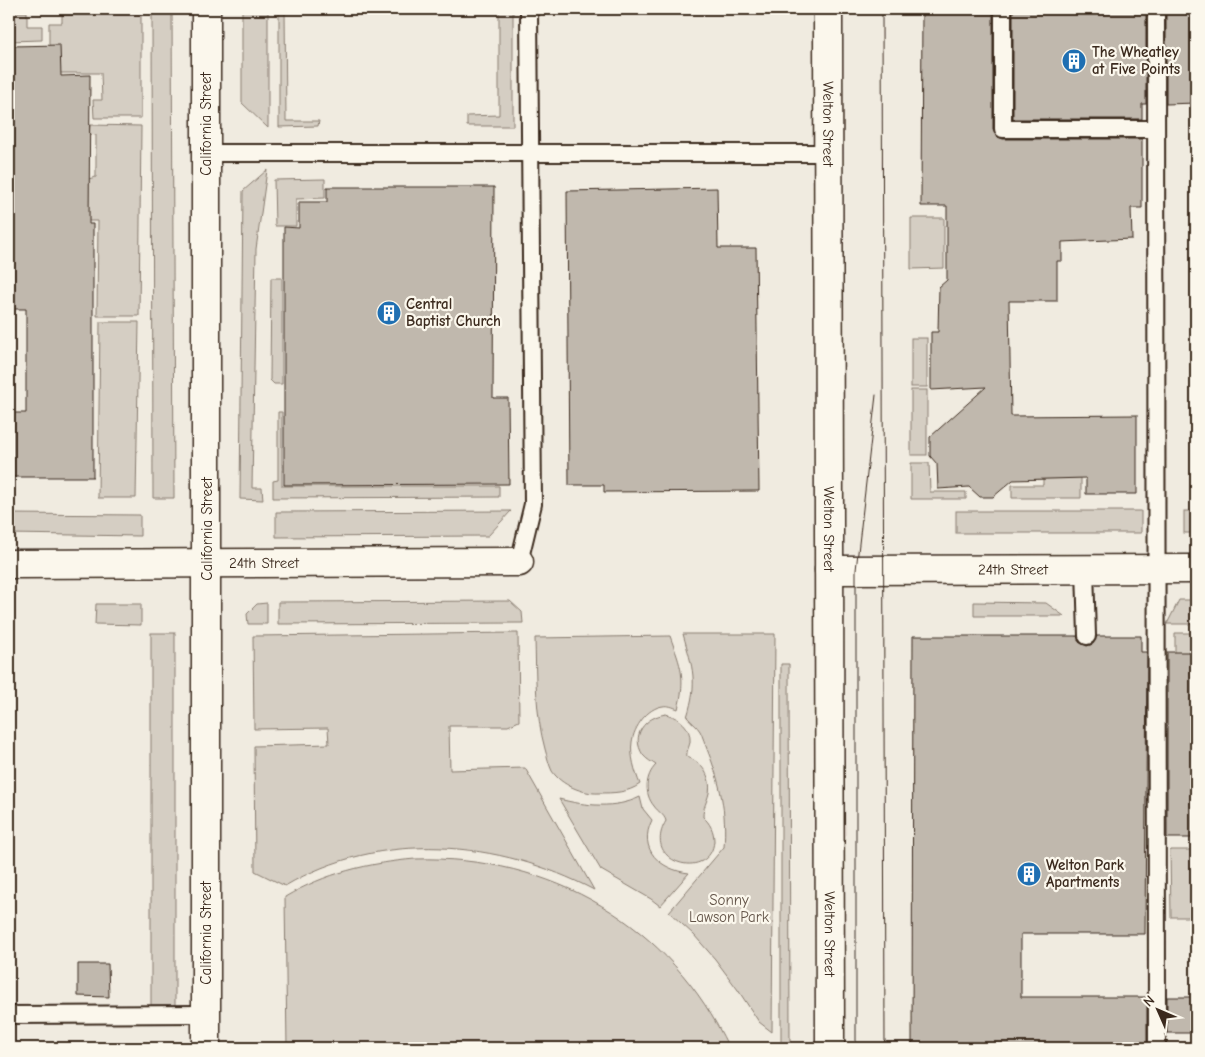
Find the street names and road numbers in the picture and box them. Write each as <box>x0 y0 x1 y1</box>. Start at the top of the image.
street label: California Street <box>197 72 215 176</box>
street label: Welton Street <box>819 81 837 167</box>
street label: California Street <box>198 477 216 581</box>
street label: Welton Street <box>820 486 838 572</box>
street label: 24th Street <box>229 554 300 572</box>
street label: 24th Street <box>978 560 1049 579</box>
street label: California Street <box>197 881 215 985</box>
street label: Welton Street <box>821 891 839 977</box>

